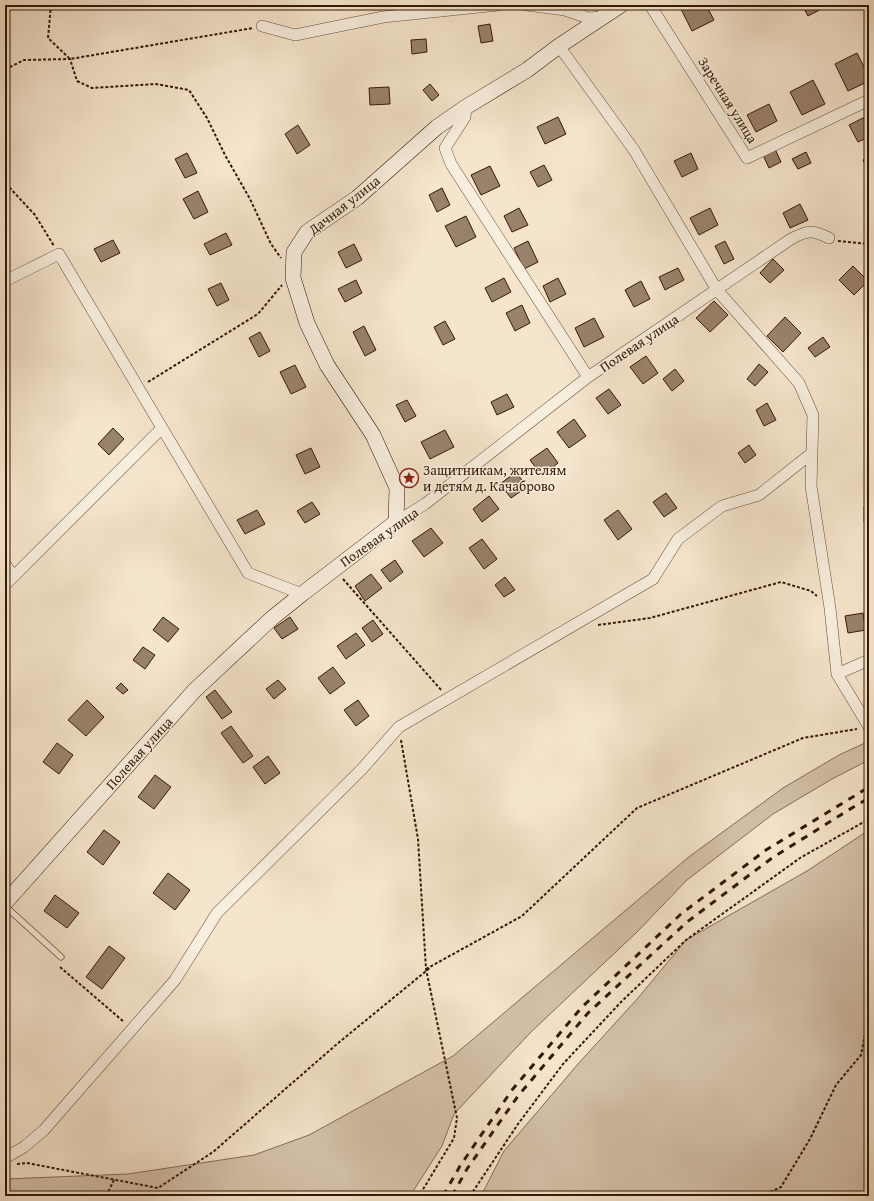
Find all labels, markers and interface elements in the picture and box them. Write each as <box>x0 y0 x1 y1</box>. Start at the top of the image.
street label: Заречная улица <box>693 53 763 147</box>
street label: Дачная улица <box>303 170 384 240</box>
street label: Полевая улица <box>595 309 683 377</box>
place label: Защитникам, жителям и детям д. Качаброво <box>423 460 566 496</box>
place icon: Защитникам, жителям и детям д. Качаброво <box>398 467 420 489</box>
street label: Полевая улица <box>336 502 423 572</box>
street label: Полевая улица <box>101 712 177 794</box>

